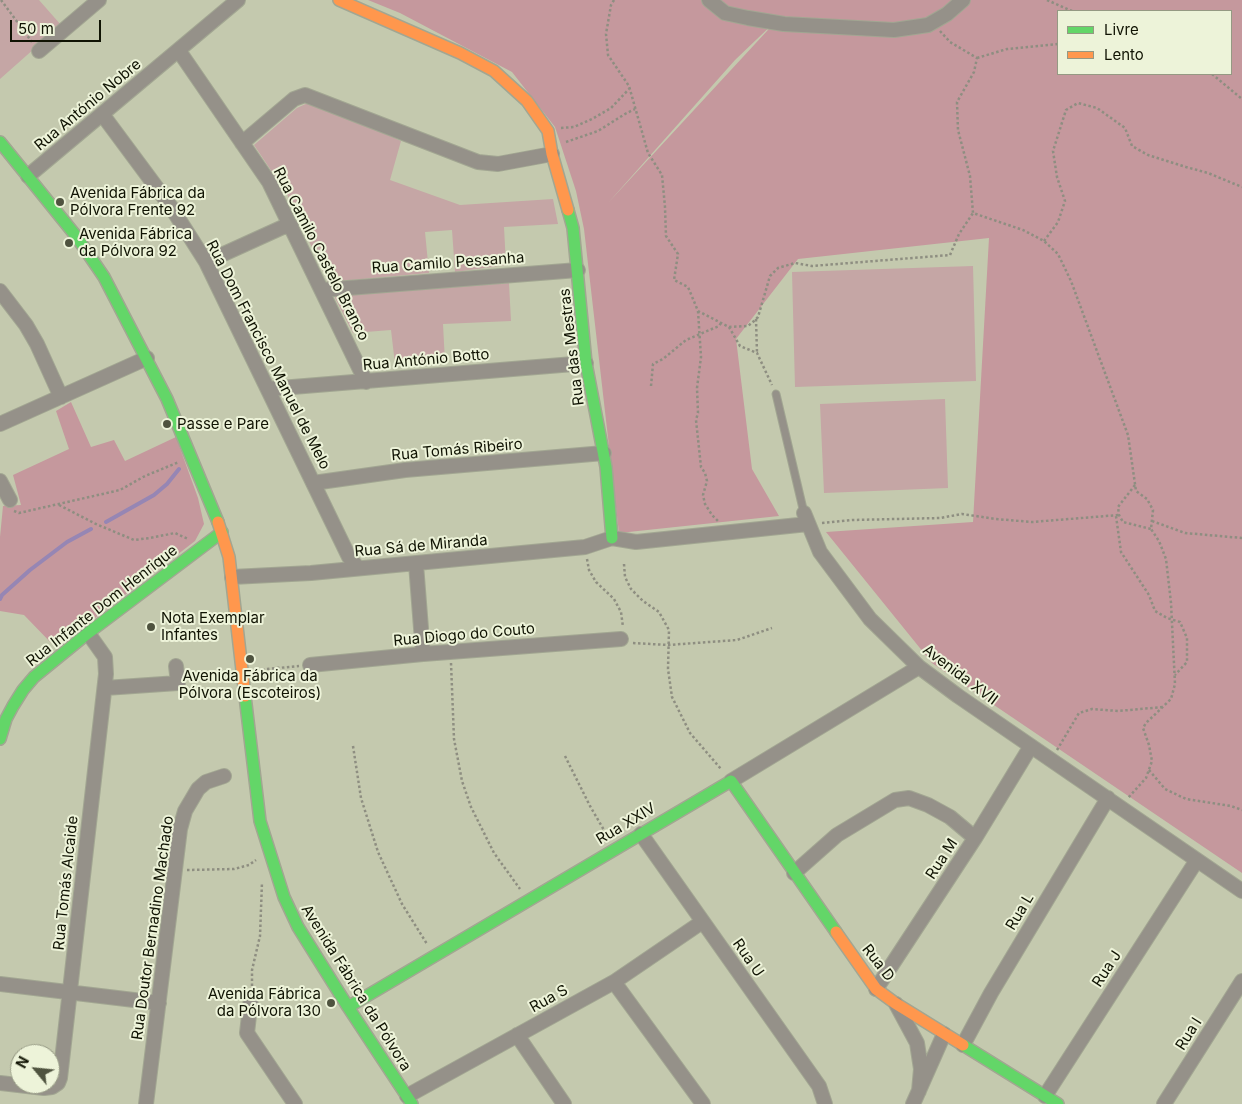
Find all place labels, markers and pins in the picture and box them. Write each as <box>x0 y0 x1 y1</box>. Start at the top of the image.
place label: Avenida Fábrica da Pólvora Frente 92 <box>70 184 205 219</box>
marker: Avenida Fábrica da Pólvora Frente 92 <box>54 196 66 208</box>
place label: Avenida Fábrica da Pólvora 92 <box>79 225 192 260</box>
marker: Avenida Fábrica da Pólvora 92 <box>63 237 75 249</box>
place label: Passe e Pare <box>177 415 269 433</box>
marker: Passe e Pare <box>161 418 173 430</box>
place label: Nota Exemplar Infantes <box>161 609 265 644</box>
marker: Nota Exemplar Infantes <box>145 621 157 633</box>
marker: Avenida Fábrica da Pólvora (Escoteiros) <box>244 653 256 665</box>
place label: Avenida Fábrica da Pólvora (Escoteiros) <box>179 667 321 702</box>
place label: Avenida Fábrica da Pólvora 130 <box>208 985 321 1020</box>
marker: Avenida Fábrica da Pólvora 130 <box>325 997 337 1009</box>

